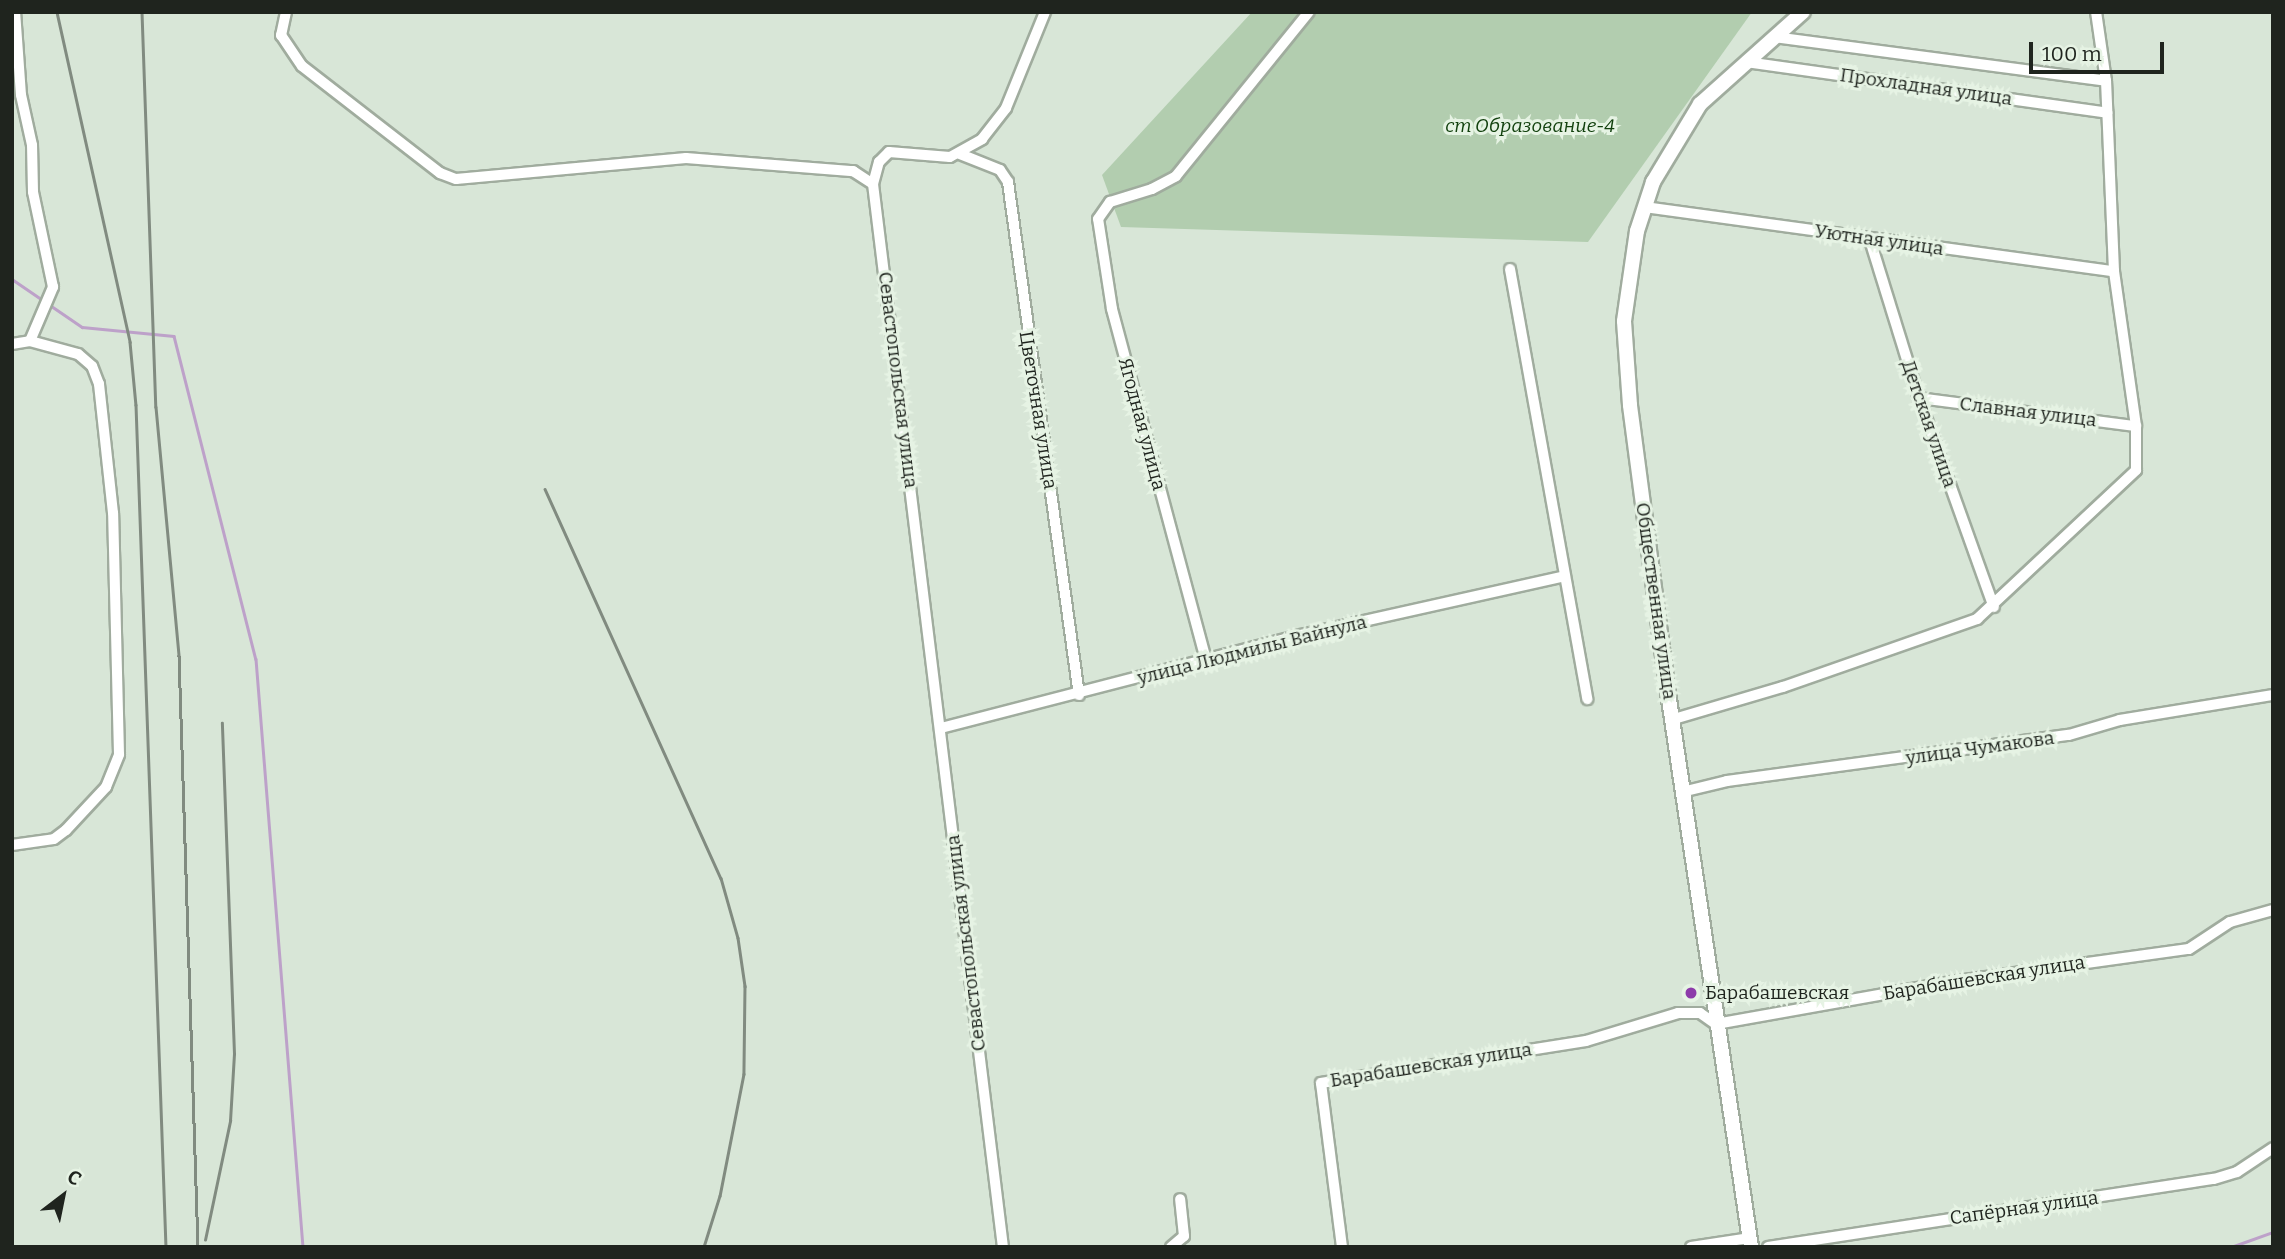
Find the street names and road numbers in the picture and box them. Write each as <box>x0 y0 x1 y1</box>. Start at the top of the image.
street label: Прохладная улица <box>1838 64 2014 110</box>
street label: Уютная улица <box>1813 220 1945 260</box>
street label: Севастопольская улица <box>873 270 923 490</box>
street label: Цветочная улица <box>1014 329 1062 491</box>
street label: Ягодная улица <box>1113 355 1171 493</box>
street label: Детская улица <box>1897 357 1961 491</box>
street label: Славная улица <box>1958 392 2098 432</box>
street label: Общественная улица <box>1631 501 1681 701</box>
street label: улица Людмилы Вайнула <box>1135 610 1369 690</box>
street label: улица Чумакова <box>1904 726 2056 770</box>
street label: Севастопольская улица <box>941 833 991 1053</box>
street label: Барабашевская улица <box>1881 951 2087 1005</box>
street label: Барабашевская улица <box>1328 1038 1534 1092</box>
street label: Сапёрная улица <box>1948 1186 2100 1230</box>

